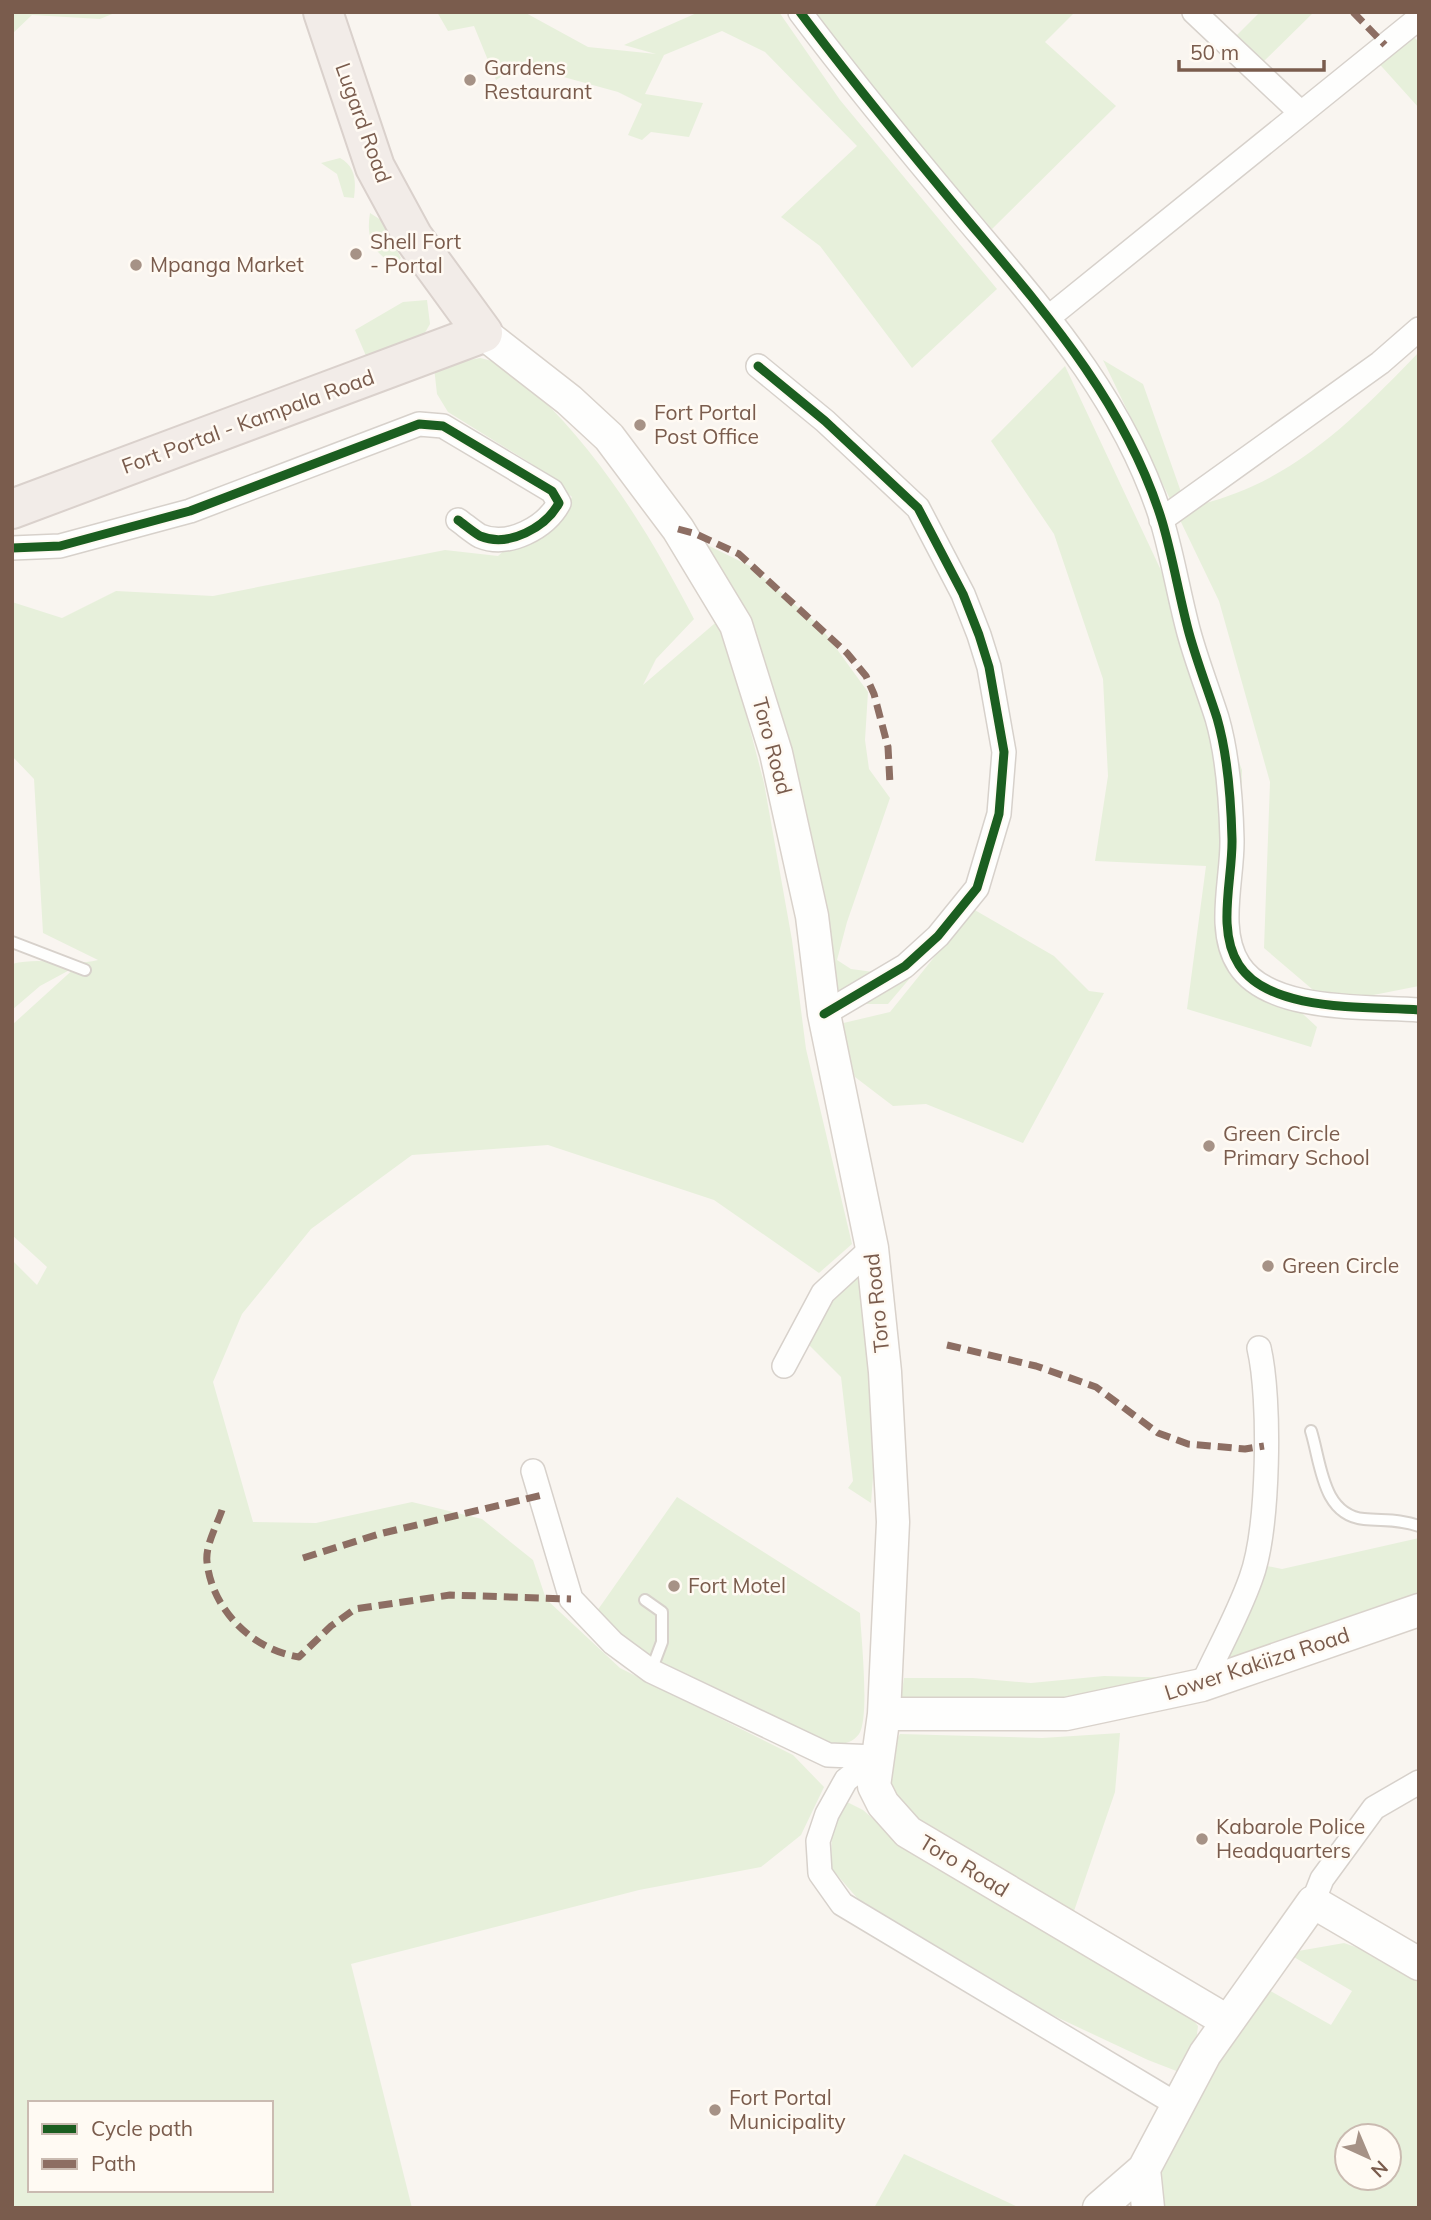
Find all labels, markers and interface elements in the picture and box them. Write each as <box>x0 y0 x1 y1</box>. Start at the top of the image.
scale bar <box>1179 28 1324 72</box>
text: 50 m <box>1190 39 1239 65</box>
place label: Gardens Restaurant <box>484 54 592 104</box>
street label: Lugard Road <box>330 59 398 186</box>
marker: Gardens Restaurant <box>462 72 478 88</box>
place label: Shell Fort - Portal <box>370 228 461 278</box>
marker: Shell Fort - Portal <box>348 246 364 262</box>
place label: Mpanga Market <box>150 251 304 277</box>
marker: Mpanga Market <box>128 257 144 273</box>
street label: Fort Portal - Kampala Road <box>118 363 377 479</box>
place label: Fort Portal Post Office <box>654 399 759 449</box>
marker: Fort Portal Post Office <box>632 417 648 433</box>
street label: Toro Road <box>748 694 798 797</box>
place label: Green Circle Primary School <box>1223 1120 1370 1170</box>
marker: Green Circle Primary School <box>1201 1138 1217 1154</box>
street label: Toro Road <box>858 1252 894 1354</box>
place label: Green Circle <box>1282 1252 1399 1278</box>
marker: Green Circle <box>1260 1258 1276 1274</box>
place label: Fort Motel <box>688 1572 786 1598</box>
marker: Fort Motel <box>666 1578 682 1594</box>
street label: Lower Kakiiza Road <box>1161 1621 1352 1705</box>
place label: Kabarole Police Headquarters <box>1216 1813 1365 1863</box>
street label: Toro Road <box>915 1828 1014 1902</box>
marker: Kabarole Police Headquarters <box>1194 1831 1210 1847</box>
place label: Fort Portal Municipality <box>729 2084 846 2134</box>
legend <box>28 2101 273 2192</box>
marker: Fort Portal Municipality <box>707 2102 723 2118</box>
text: Cycle path <box>91 2115 193 2141</box>
north arrow <box>1333 2122 1403 2192</box>
text: Path <box>91 2150 136 2176</box>
text: N <box>1366 2156 1393 2183</box>

